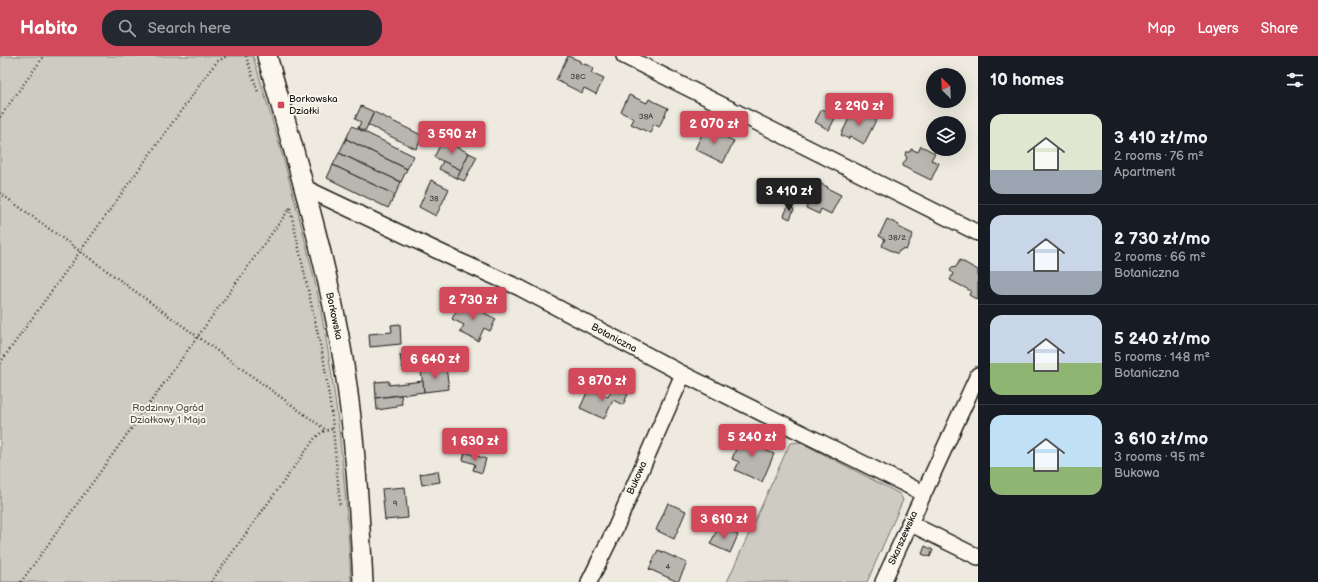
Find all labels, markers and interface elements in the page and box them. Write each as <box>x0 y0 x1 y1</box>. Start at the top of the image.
search box <box>102 10 382 46</box>
text: Habito <box>20 17 78 40</box>
icon: search <box>116 17 138 39</box>
text: Search here <box>148 19 231 38</box>
text: Map <box>1147 20 1175 37</box>
text: Layers <box>1197 20 1239 37</box>
text: Share <box>1261 20 1298 37</box>
north arrow <box>926 68 966 108</box>
map controls <box>926 68 966 156</box>
icon: filters <box>1284 69 1306 91</box>
text: 10 homes <box>990 70 1064 90</box>
house number: 38C <box>570 72 586 81</box>
place label: Borkowska Działki <box>289 93 338 117</box>
pin: 2 290 zł <box>818 93 900 127</box>
text: 2 290 zł <box>834 98 884 114</box>
marker: Borkowska Działki <box>276 100 286 110</box>
pin: 2 070 zł <box>673 111 755 145</box>
house number: 38A <box>639 112 653 121</box>
text: 2 070 zł <box>689 116 739 132</box>
button: layers <box>926 116 966 156</box>
pin: 3 590 zł <box>411 121 493 155</box>
text: 3 590 zł <box>427 126 477 142</box>
text: 3 410 zł/mo <box>1114 128 1208 148</box>
icon: home <box>1022 130 1070 178</box>
text: 2 rooms · 76 m² <box>1114 148 1204 164</box>
text: Apartment <box>1114 164 1175 180</box>
pin: 3 410 zł <box>748 178 830 212</box>
text: 3 410 zł <box>766 183 812 199</box>
house number: 38 <box>429 194 439 203</box>
text: 2 730 zł/mo <box>1114 229 1210 249</box>
icon: home <box>1022 231 1070 279</box>
house number: 38/2 <box>888 233 906 242</box>
text: 2 rooms · 66 m² <box>1114 249 1206 265</box>
text: Botaniczna <box>1114 265 1179 281</box>
pin: 2 730 zł <box>432 287 514 321</box>
street label: Borkowska <box>323 291 345 341</box>
text: 2 730 zł <box>448 292 498 308</box>
street label: Botaniczna <box>589 321 639 355</box>
text: 5 240 zł/mo <box>1114 329 1210 349</box>
icon: home <box>1022 331 1070 379</box>
pin: 6 640 zł <box>394 346 476 380</box>
text: 5 rooms · 148 m² <box>1114 349 1210 365</box>
text: 6 640 zł <box>410 351 460 367</box>
text: Botaniczna <box>1114 365 1179 381</box>
pin: 3 870 zł <box>561 368 643 402</box>
text: 3 870 zł <box>577 373 627 389</box>
park label: Rodzinny Ogród Działkowy 1 Maja <box>130 402 206 426</box>
pin: 5 240 zł <box>711 424 793 458</box>
pin: 1 630 zł <box>434 428 516 462</box>
text: 5 240 zł <box>728 429 776 445</box>
text: 3 610 zł/mo <box>1114 429 1208 449</box>
icon: home <box>1022 431 1070 479</box>
text: 1 630 zł <box>451 433 499 449</box>
text: 3 rooms · 95 m² <box>1114 449 1205 465</box>
street label: Bukowa <box>624 459 650 496</box>
text: Bukowa <box>1114 465 1160 481</box>
house number: 9 <box>393 499 398 508</box>
pin: 3 610 zł <box>683 506 765 540</box>
street label: Skarszewska <box>886 509 920 567</box>
text: 3 610 zł <box>700 511 748 527</box>
house number: 4 <box>666 562 671 571</box>

